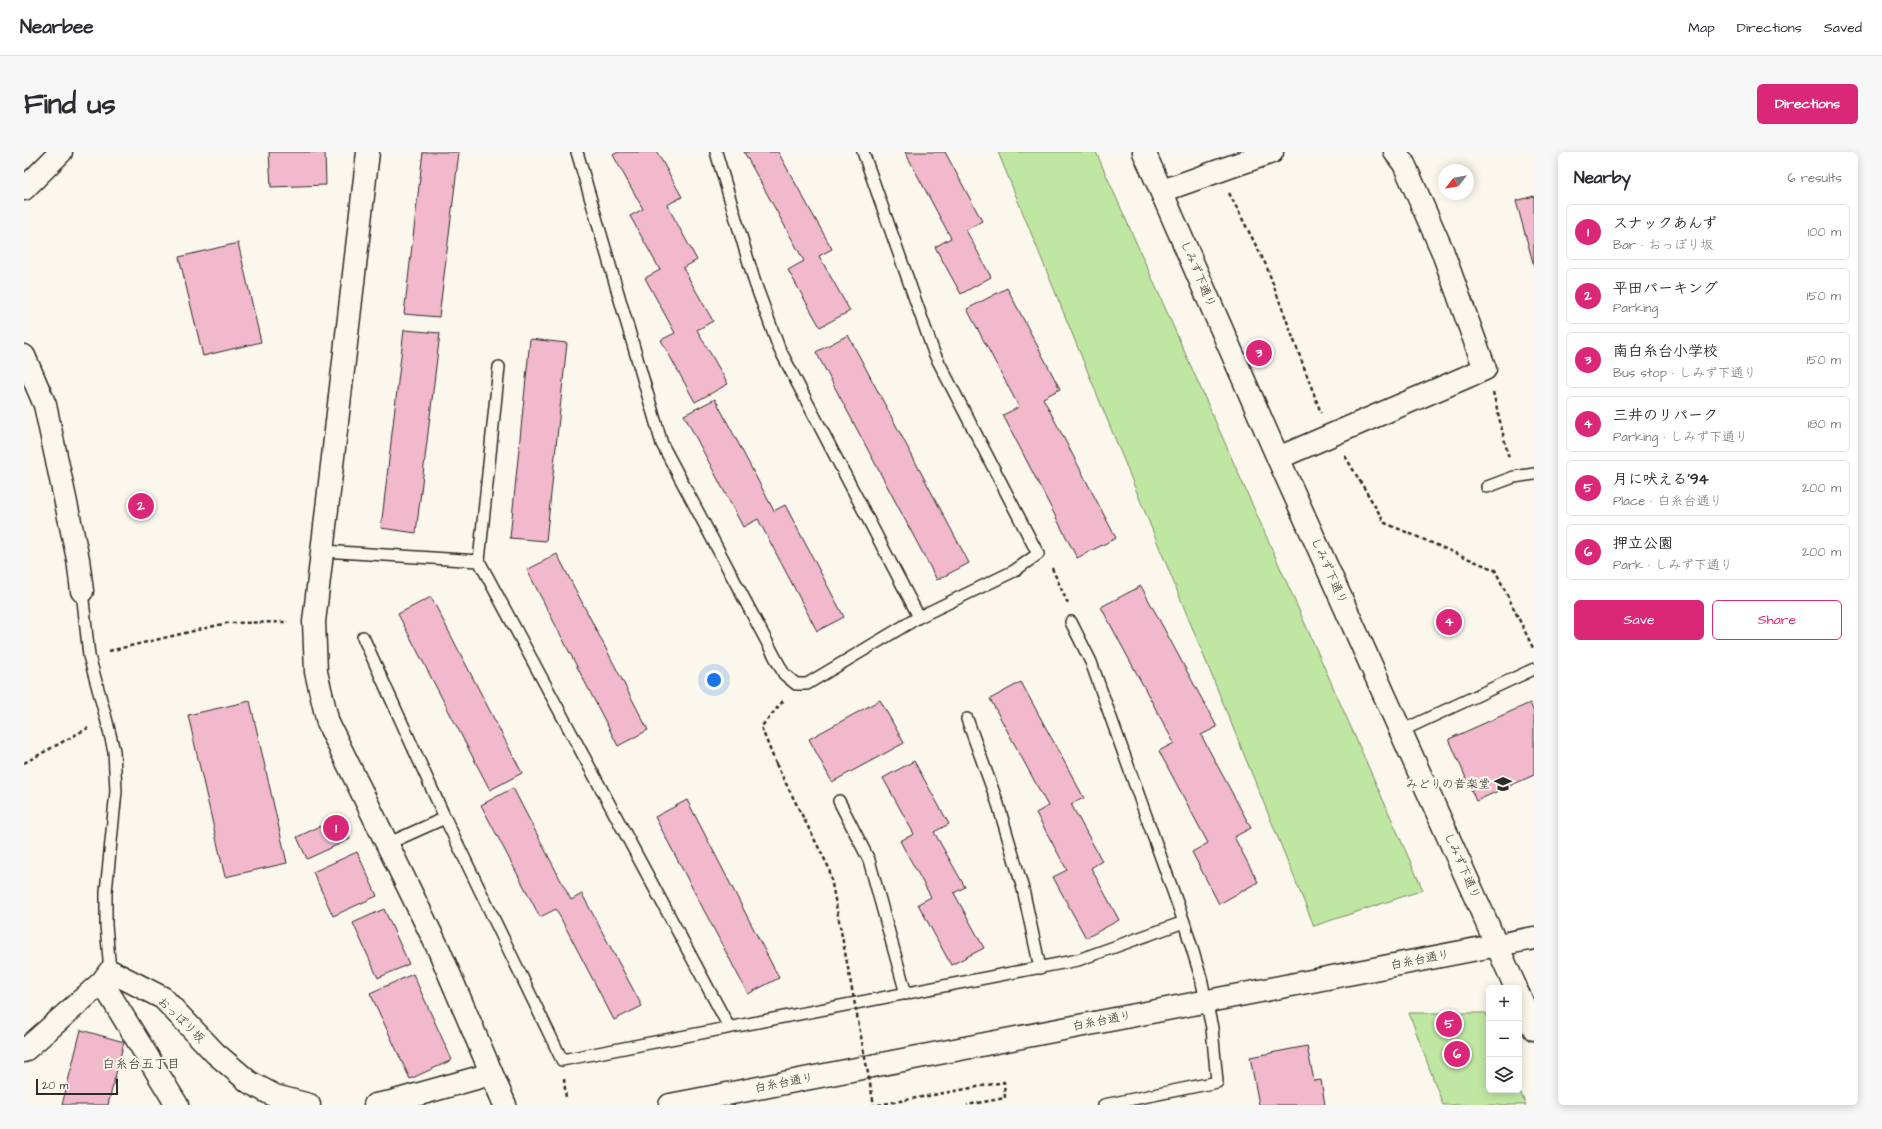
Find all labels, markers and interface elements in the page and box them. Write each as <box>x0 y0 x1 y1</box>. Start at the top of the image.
text: Nearbee <box>20 14 94 41</box>
text: Map <box>1688 18 1715 38</box>
text: Directions <box>1737 18 1802 38</box>
text: Saved <box>1824 18 1862 38</box>
button: Directions <box>1757 84 1858 124</box>
text: Find us <box>24 85 115 124</box>
north arrow <box>1438 164 1474 200</box>
text: Nearby <box>1574 166 1631 190</box>
text: 6 results <box>1787 169 1842 187</box>
text: スナックあんず <box>1613 213 1717 234</box>
text: 1 <box>1587 223 1589 241</box>
text: 100 m <box>1808 223 1841 241</box>
text: Bar · おっぽり坂 <box>1613 236 1713 254</box>
street label: しみず下通り <box>1176 238 1220 310</box>
text: 平田パーキング <box>1613 278 1718 299</box>
text: 2 <box>1584 287 1592 305</box>
text: 150 m <box>1807 287 1841 305</box>
text: Parking <box>1613 299 1658 317</box>
pin: 3 <box>1246 338 1272 368</box>
text: 南白糸台小学校 <box>1613 341 1718 362</box>
text: 3 <box>1585 351 1591 369</box>
text: 150 m <box>1807 351 1841 369</box>
text: Bus stop · しみず下通り <box>1613 364 1757 382</box>
text: 三井のリパーク <box>1613 405 1718 426</box>
text: 4 <box>1584 415 1592 433</box>
text: 180 m <box>1807 415 1841 433</box>
text: Parking · しみず下通り <box>1613 428 1748 446</box>
text: 月に吠える'94 <box>1613 469 1709 490</box>
text: 5 <box>1583 479 1593 497</box>
text: 200 m <box>1802 479 1841 497</box>
pin: 2 <box>128 491 154 521</box>
text: Place · 白糸台通り <box>1613 492 1722 510</box>
text: 押立公園 <box>1613 533 1673 554</box>
street label: しみず下通り <box>1307 535 1351 607</box>
text: 6 <box>1584 543 1592 561</box>
text: 200 m <box>1802 543 1841 561</box>
text: Park · しみず下通り <box>1613 556 1733 574</box>
button: Save <box>1574 600 1704 640</box>
button: Share <box>1712 600 1842 640</box>
pin: 4 <box>1436 607 1462 637</box>
your location <box>704 670 724 690</box>
school or university icon: みどりの音楽堂 <box>1493 774 1513 794</box>
place label: みどりの音楽堂 <box>1406 776 1490 793</box>
pin: 1 <box>323 813 349 843</box>
street label: しみず下通り <box>1440 830 1484 902</box>
street label: 白糸台通り <box>1389 946 1451 974</box>
map controls <box>1486 985 1522 1093</box>
button: + <box>1486 985 1522 1021</box>
street label: おっぽり坂 <box>154 993 208 1047</box>
street label: 白糸台通り <box>1071 1007 1133 1035</box>
pin: 5 <box>1436 1009 1462 1039</box>
button: − <box>1486 1021 1522 1057</box>
pin: 6 <box>1444 1039 1470 1069</box>
district label: 白糸台五丁目 <box>102 1055 180 1073</box>
button: layers <box>1486 1057 1522 1093</box>
street label: 白糸台通り <box>753 1069 815 1097</box>
scale bar <box>36 1077 118 1096</box>
text: 20 m <box>42 1078 68 1093</box>

